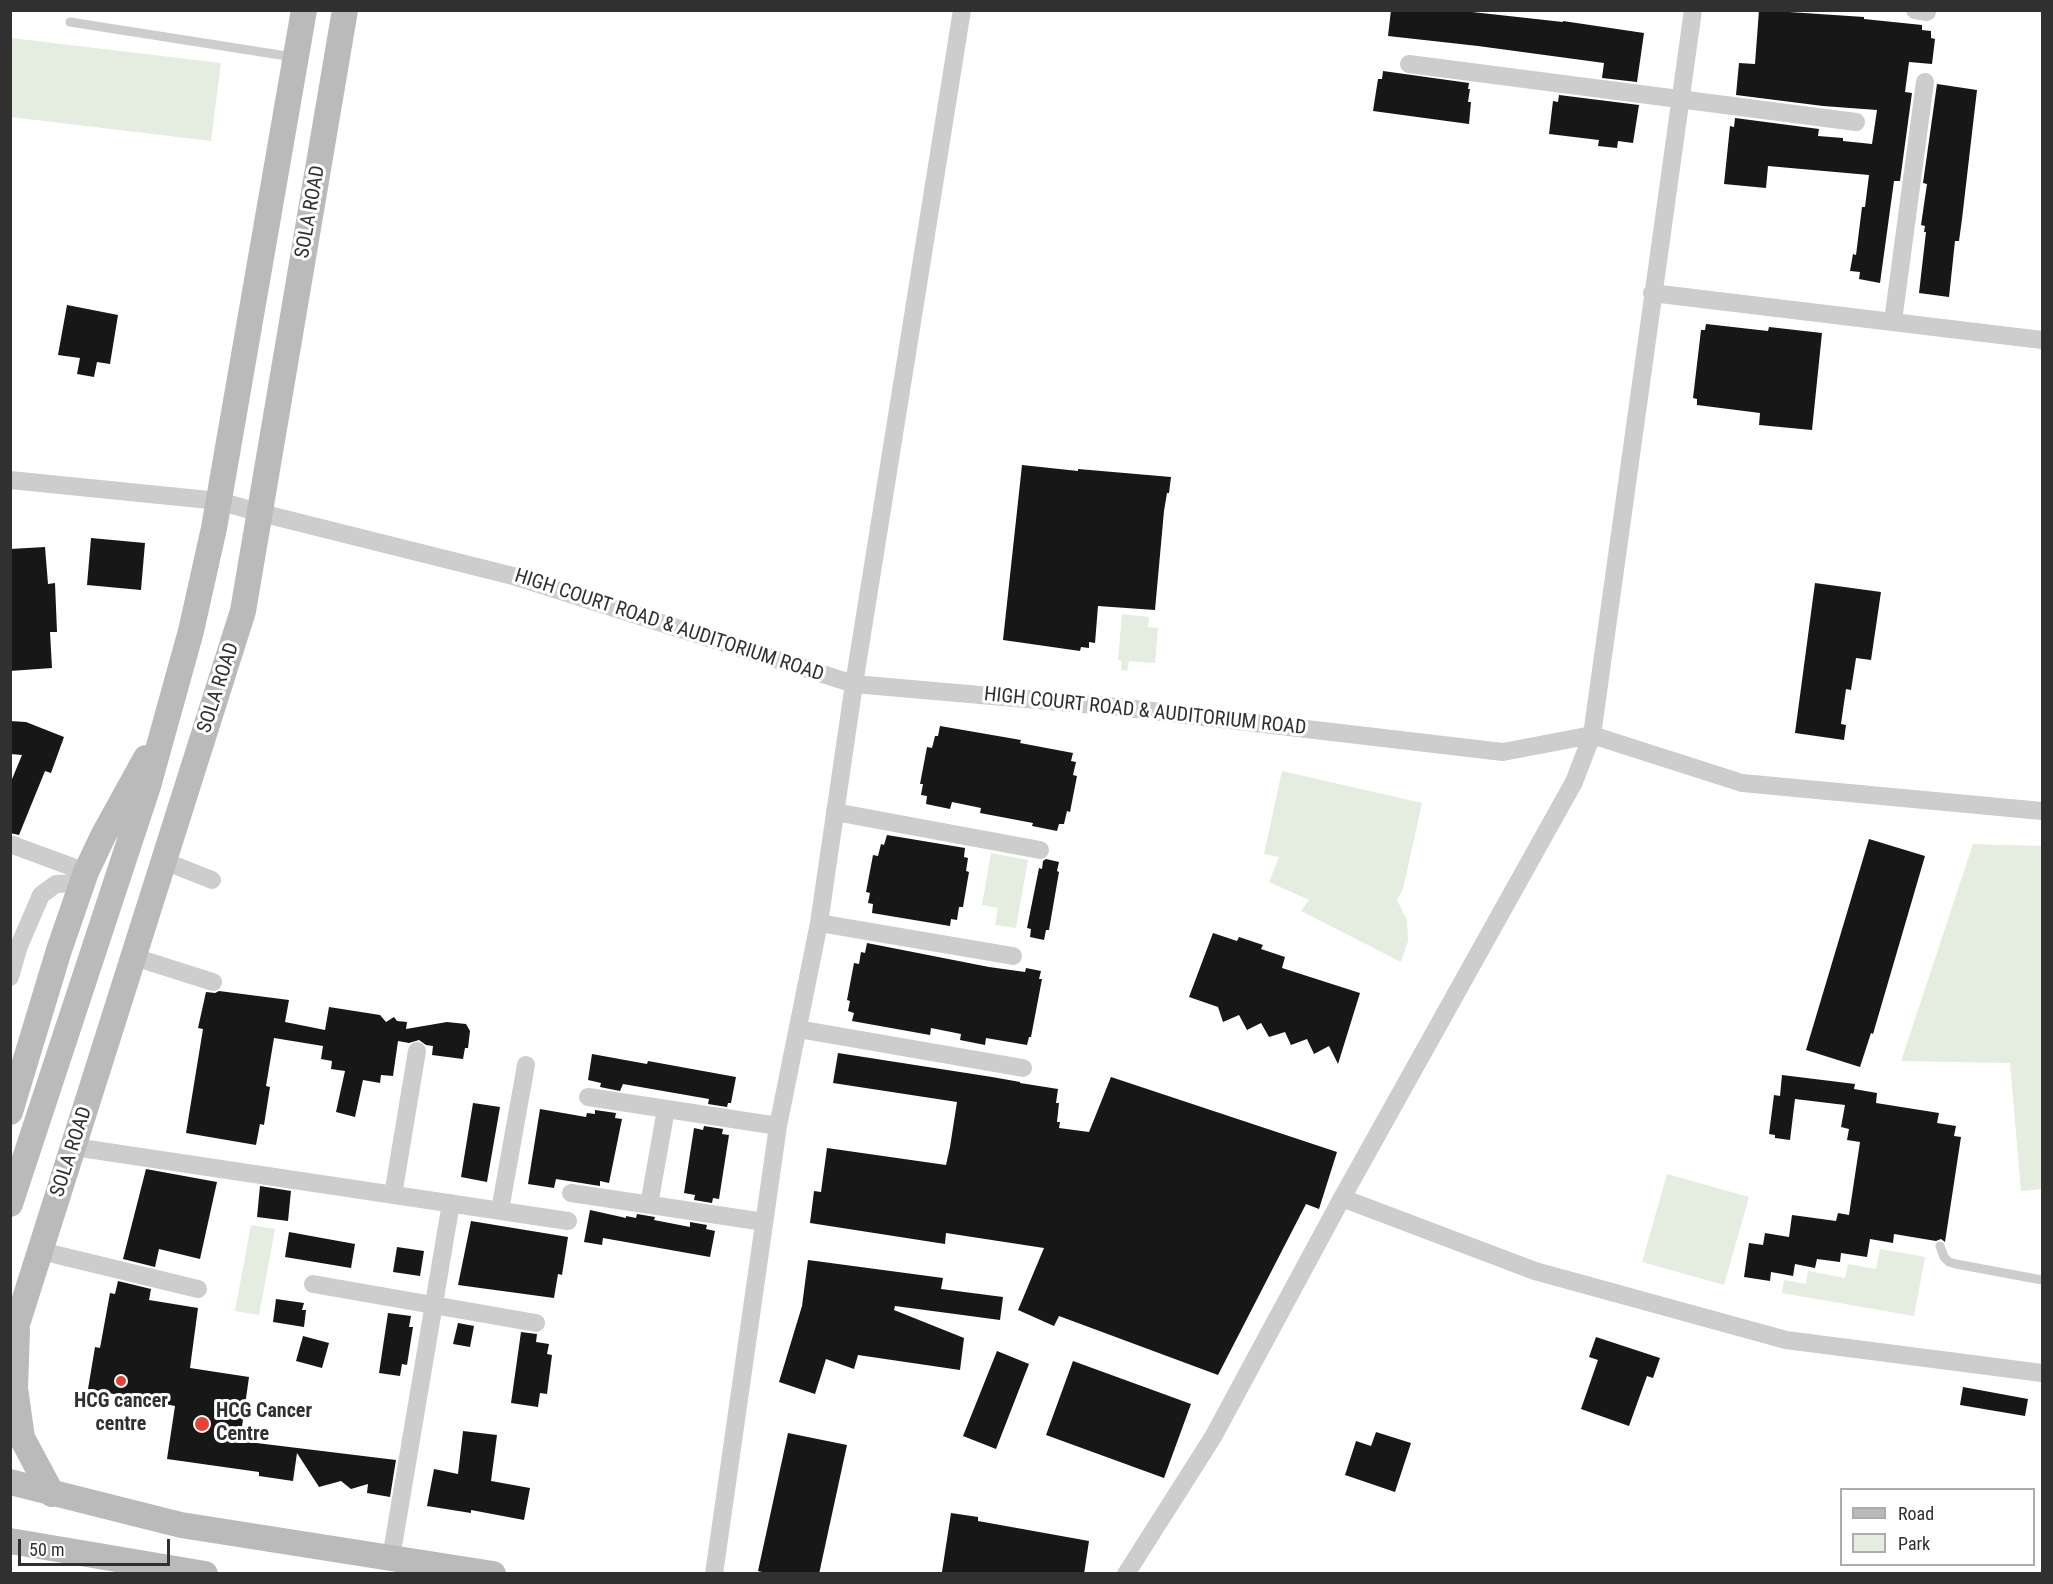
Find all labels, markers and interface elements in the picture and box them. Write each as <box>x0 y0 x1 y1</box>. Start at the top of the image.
street label: SOLA ROAD <box>291 164 331 260</box>
street label: HIGH COURT ROAD & AUDITORIUM ROAD <box>511 565 827 687</box>
street label: SOLA ROAD <box>193 640 245 736</box>
street label: HIGH COURT ROAD & AUDITORIUM ROAD <box>983 683 1307 741</box>
street label: SOLA ROAD <box>46 1104 98 1200</box>
marker: HCG cancer centre <box>114 1374 128 1388</box>
place label: HCG cancer centre <box>74 1390 168 1437</box>
place label: HCG Cancer Centre <box>216 1400 312 1447</box>
marker: HCG Cancer Centre <box>193 1415 211 1433</box>
legend <box>1840 1488 2035 1566</box>
text: Road <box>1898 1503 1934 1524</box>
scale bar <box>21 1527 172 1565</box>
text: Park <box>1898 1533 1930 1554</box>
text: 50 m <box>29 1539 64 1560</box>

